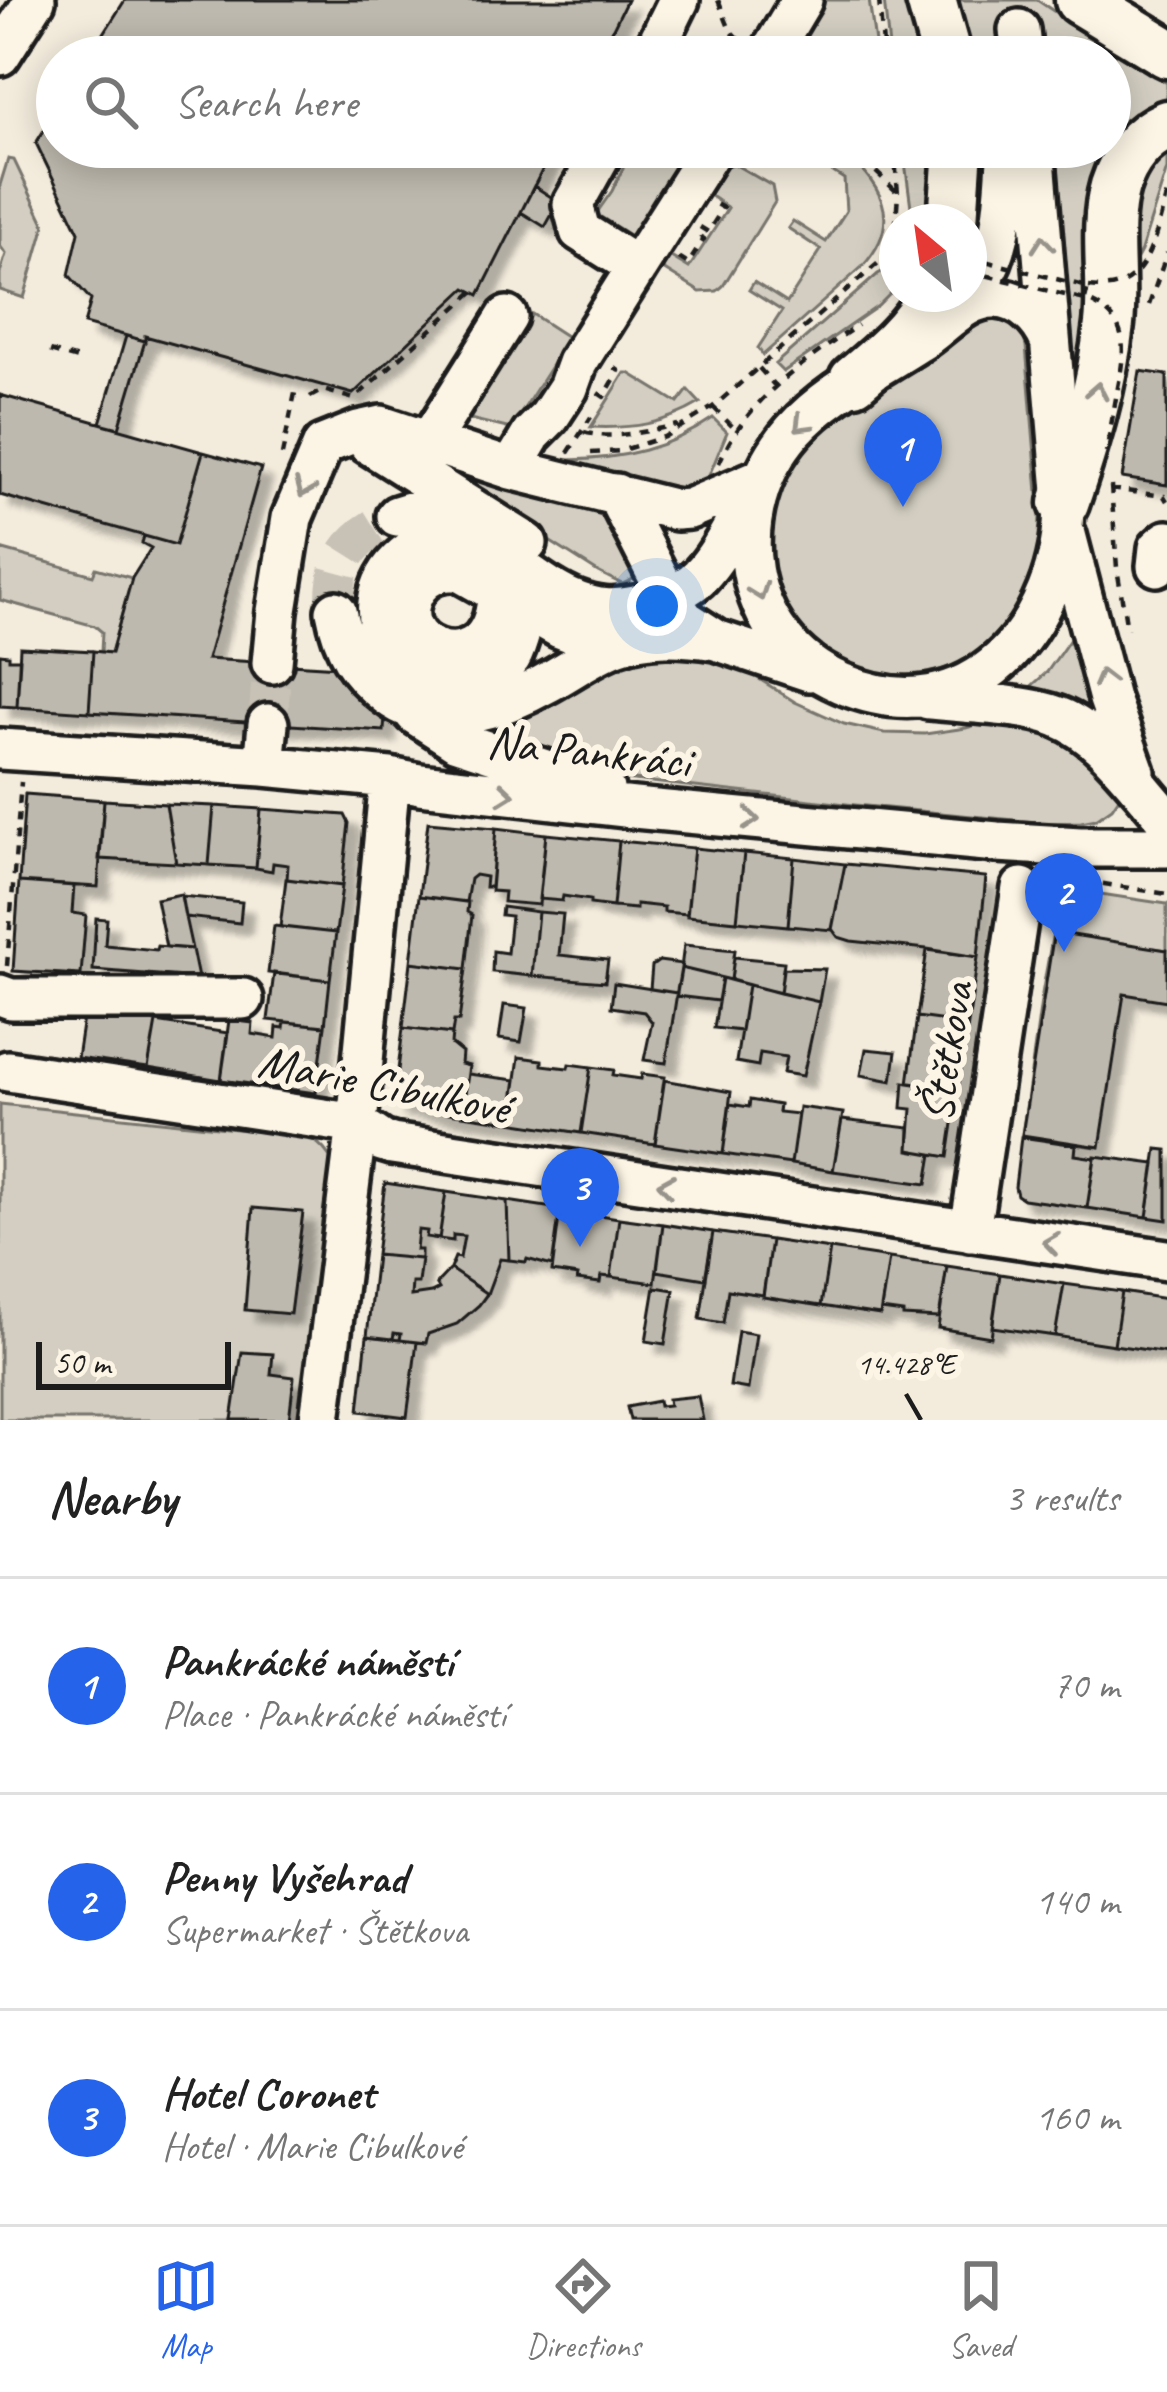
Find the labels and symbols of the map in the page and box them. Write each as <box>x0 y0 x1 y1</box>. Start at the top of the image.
north arrow <box>879 204 987 312</box>
one-way arrow <box>1031 234 1056 253</box>
one-way arrow <box>1083 381 1108 401</box>
pin: 1 <box>864 408 942 507</box>
one-way arrow <box>795 410 817 432</box>
one-way arrow <box>295 477 319 499</box>
your location <box>627 576 687 636</box>
one-way arrow <box>745 580 769 601</box>
one-way arrow <box>1092 668 1117 688</box>
street label: Na Pankráci <box>485 711 698 792</box>
one-way arrow <box>496 780 516 806</box>
one-way arrow <box>741 806 760 831</box>
pin: 2 <box>1025 853 1103 952</box>
street label: Štětkova <box>905 975 987 1126</box>
street label: Marie Cibulkové <box>254 1030 522 1139</box>
pin: 3 <box>541 1148 619 1247</box>
one-way arrow <box>656 1173 675 1199</box>
one-way arrow <box>1041 1231 1061 1257</box>
scale bar <box>36 1336 231 1389</box>
text: 14.428°E <box>857 1345 959 1383</box>

